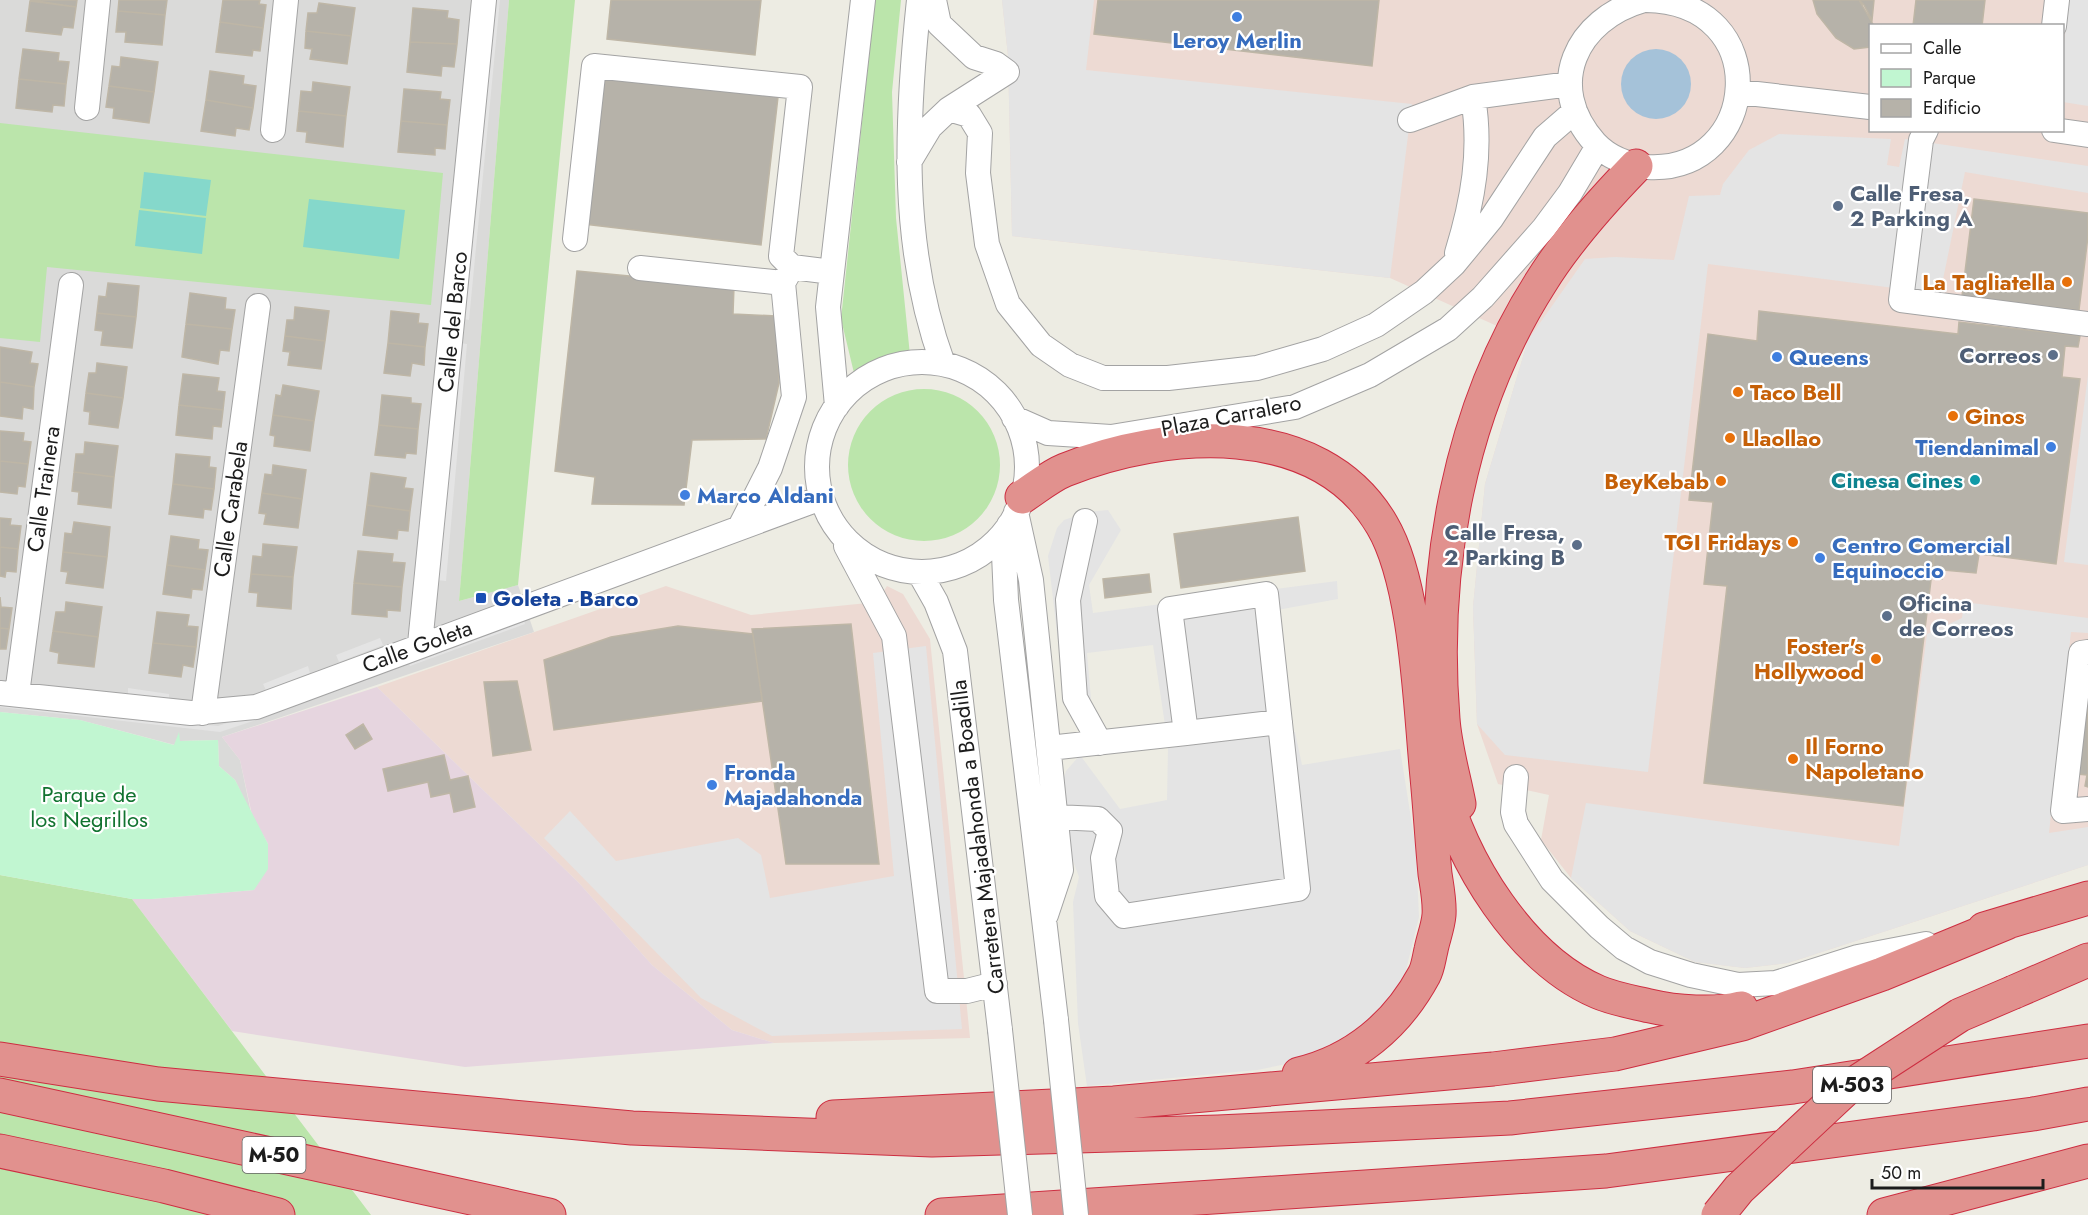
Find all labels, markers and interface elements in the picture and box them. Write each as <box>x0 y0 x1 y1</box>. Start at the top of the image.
marker: Leroy Merlin <box>1230 10 1244 24</box>
place label: Leroy Merlin <box>1172 24 1302 56</box>
legend <box>1869 24 2064 132</box>
text: Calle <box>1923 35 1962 61</box>
text: Parque <box>1923 65 1976 91</box>
text: Edificio <box>1923 95 1981 121</box>
place label: Calle Fresa, 2 Parking A <box>1850 177 1973 234</box>
marker: Calle Fresa, 2 Parking A <box>1831 199 1845 213</box>
street label: Calle del Barco <box>429 250 475 394</box>
place label: La Tagliatella <box>1922 266 2055 298</box>
marker: La Tagliatella <box>2060 275 2074 289</box>
place label: Correos <box>1959 339 2041 371</box>
place label: Queens <box>1789 341 1869 373</box>
marker: Correos <box>2046 348 2060 362</box>
marker: Queens <box>1770 350 1784 364</box>
place label: Taco Bell <box>1750 376 1842 408</box>
marker: Taco Bell <box>1731 385 1745 399</box>
street label: Plaza Carralero <box>1158 386 1304 444</box>
place label: Ginos <box>1965 400 2025 432</box>
marker: Ginos <box>1946 409 1960 423</box>
place label: Llaollao <box>1742 422 1821 454</box>
street label: Calle Trainera <box>18 424 68 554</box>
marker: Llaollao <box>1723 431 1737 445</box>
place label: Tiendanimal <box>1915 431 2039 463</box>
street label: Calle Carabela <box>205 439 255 579</box>
marker: Tiendanimal <box>2044 440 2058 454</box>
place label: Cinesa Cines <box>1831 464 1963 496</box>
place label: BeyKebab <box>1604 465 1709 497</box>
marker: Cinesa Cines <box>1968 473 1982 487</box>
marker: BeyKebab <box>1714 474 1728 488</box>
place label: Marco Aldani <box>697 479 834 511</box>
marker: Marco Aldani <box>678 488 692 502</box>
place label: Calle Fresa, 2 Parking B <box>1444 516 1565 573</box>
place label: TGI Fridays <box>1665 526 1781 558</box>
place label: Centro Comercial Equinoccio <box>1832 529 2010 586</box>
marker: TGI Fridays <box>1786 535 1800 549</box>
marker: Calle Fresa, 2 Parking B <box>1570 538 1584 552</box>
marker: Centro Comercial Equinoccio <box>1813 551 1827 565</box>
place label: Goleta - Barco <box>493 582 638 614</box>
place label: Oficina de Correos <box>1899 587 2014 644</box>
marker: Goleta - Barco <box>474 591 488 605</box>
marker: Oficina de Correos <box>1880 609 1894 623</box>
street label: Calle Goleta <box>357 611 477 681</box>
place label: Foster's Hollywood <box>1754 630 1864 687</box>
marker: Foster's Hollywood <box>1869 652 1883 666</box>
street label: Carretera Majadahonda a Boadilla <box>942 678 1012 996</box>
place label: Il Forno Napoletano <box>1805 730 1924 787</box>
marker: Il Forno Napoletano <box>1786 752 1800 766</box>
place label: Fronda Majadahonda <box>724 756 862 813</box>
park label: Parque de los Negrillos <box>30 778 148 835</box>
marker: Fronda Majadahonda <box>705 778 719 792</box>
road number: M-503 <box>1813 1067 1891 1103</box>
road number: M-50 <box>242 1137 306 1173</box>
scale bar <box>1872 1152 2043 1190</box>
text: 50 m <box>1881 1160 1921 1186</box>

